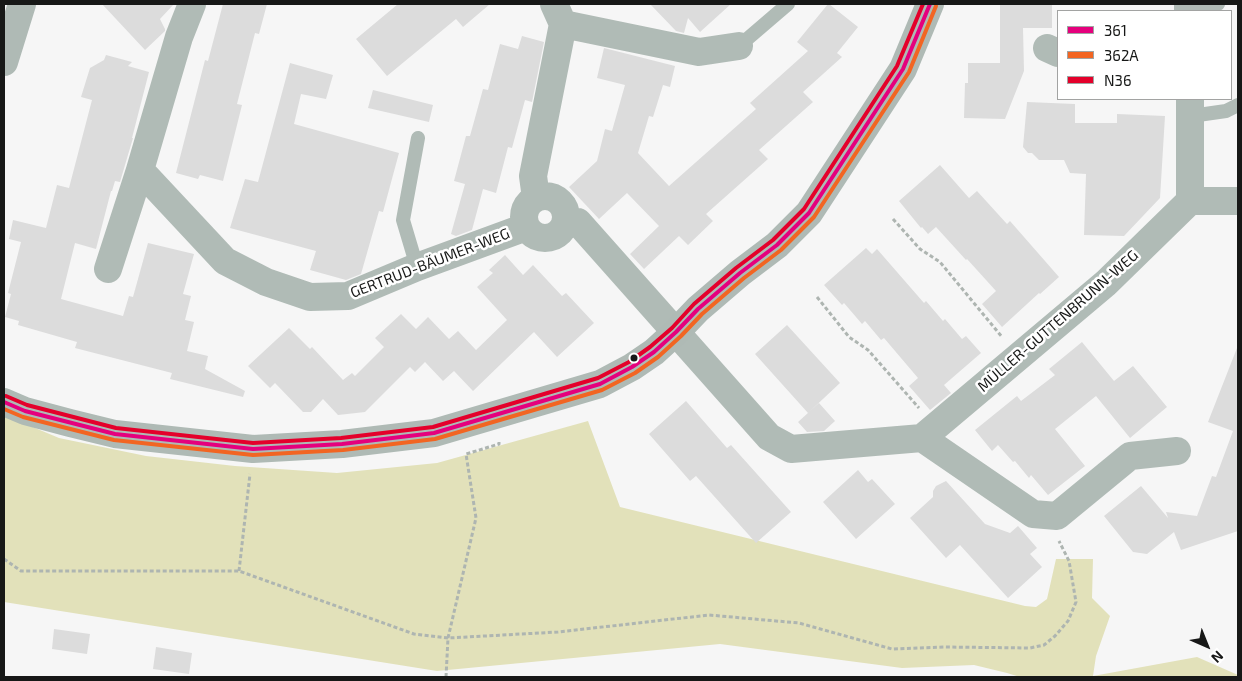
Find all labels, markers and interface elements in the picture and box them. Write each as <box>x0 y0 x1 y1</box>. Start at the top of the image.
legend <box>1057 10 1232 100</box>
text: 361 <box>1104 21 1127 39</box>
text: 362A <box>1104 46 1139 64</box>
text: N36 <box>1104 71 1132 89</box>
street label: GERTRUD-BÄUMER-WEG <box>348 224 512 302</box>
street label: MÜLLER-GUTTENBRUNN-WEG <box>974 246 1142 396</box>
unlabelled marker <box>629 353 639 363</box>
north arrow <box>1182 621 1232 671</box>
text: N <box>1208 648 1227 667</box>

